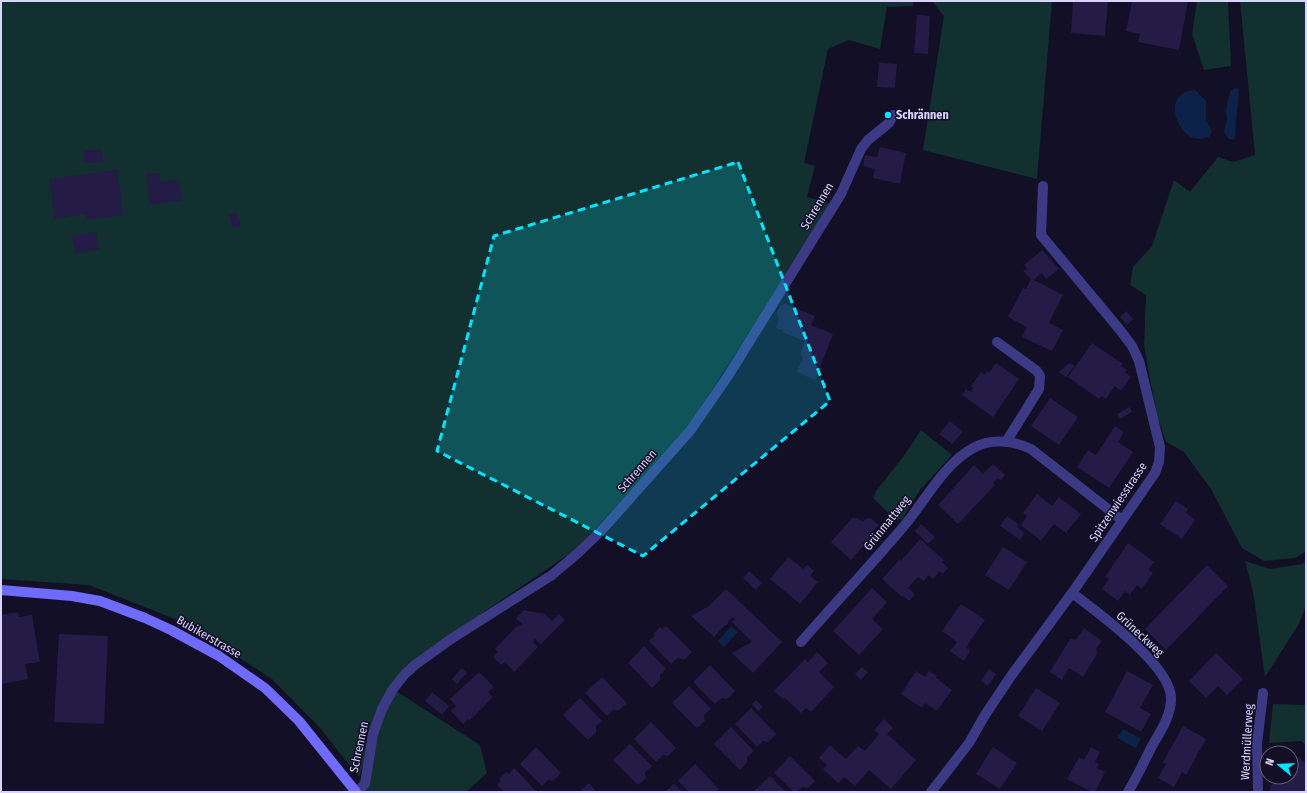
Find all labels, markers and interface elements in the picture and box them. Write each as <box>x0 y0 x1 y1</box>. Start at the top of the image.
place label: Schrännen <box>896 108 949 122</box>
marker: Schrännen <box>883 110 893 120</box>
street label: Schrennen <box>798 180 836 232</box>
street label: Schrennen <box>615 447 659 495</box>
street label: Spitzenwiesstrasse <box>1086 460 1150 544</box>
street label: Grünmattweg <box>861 493 913 553</box>
street label: Grüneckweg <box>1113 609 1167 660</box>
street label: Bubikerstrasse <box>174 613 244 661</box>
street label: Werdmüllerweg <box>1238 703 1256 781</box>
street label: Schrennen <box>347 720 371 774</box>
north arrow <box>1259 745 1299 785</box>
text: N <box>1263 757 1277 767</box>

